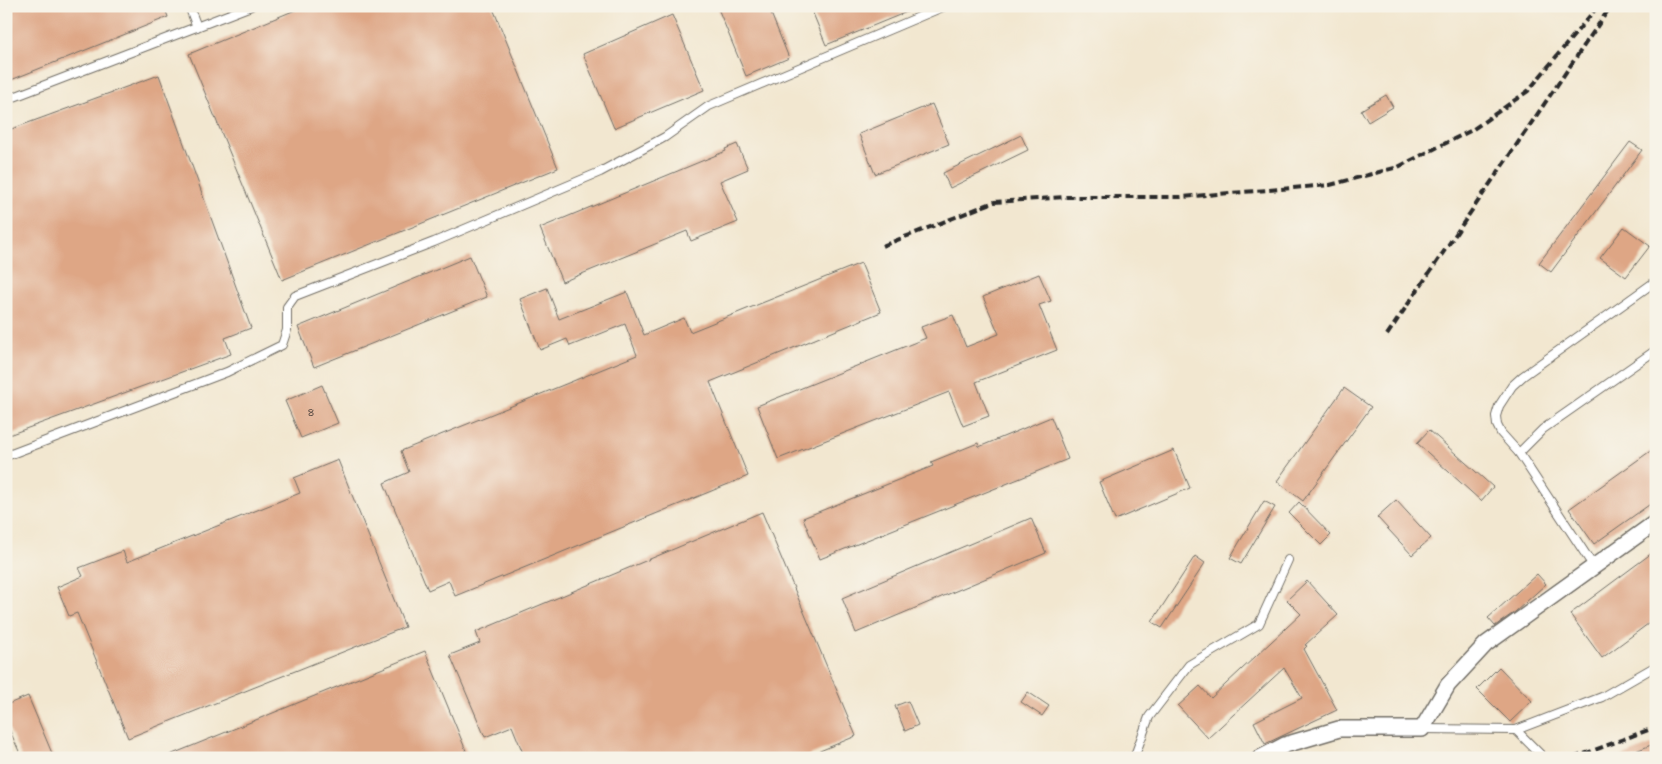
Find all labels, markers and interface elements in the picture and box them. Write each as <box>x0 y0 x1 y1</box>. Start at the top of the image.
house number: 8 <box>308 406 315 419</box>

